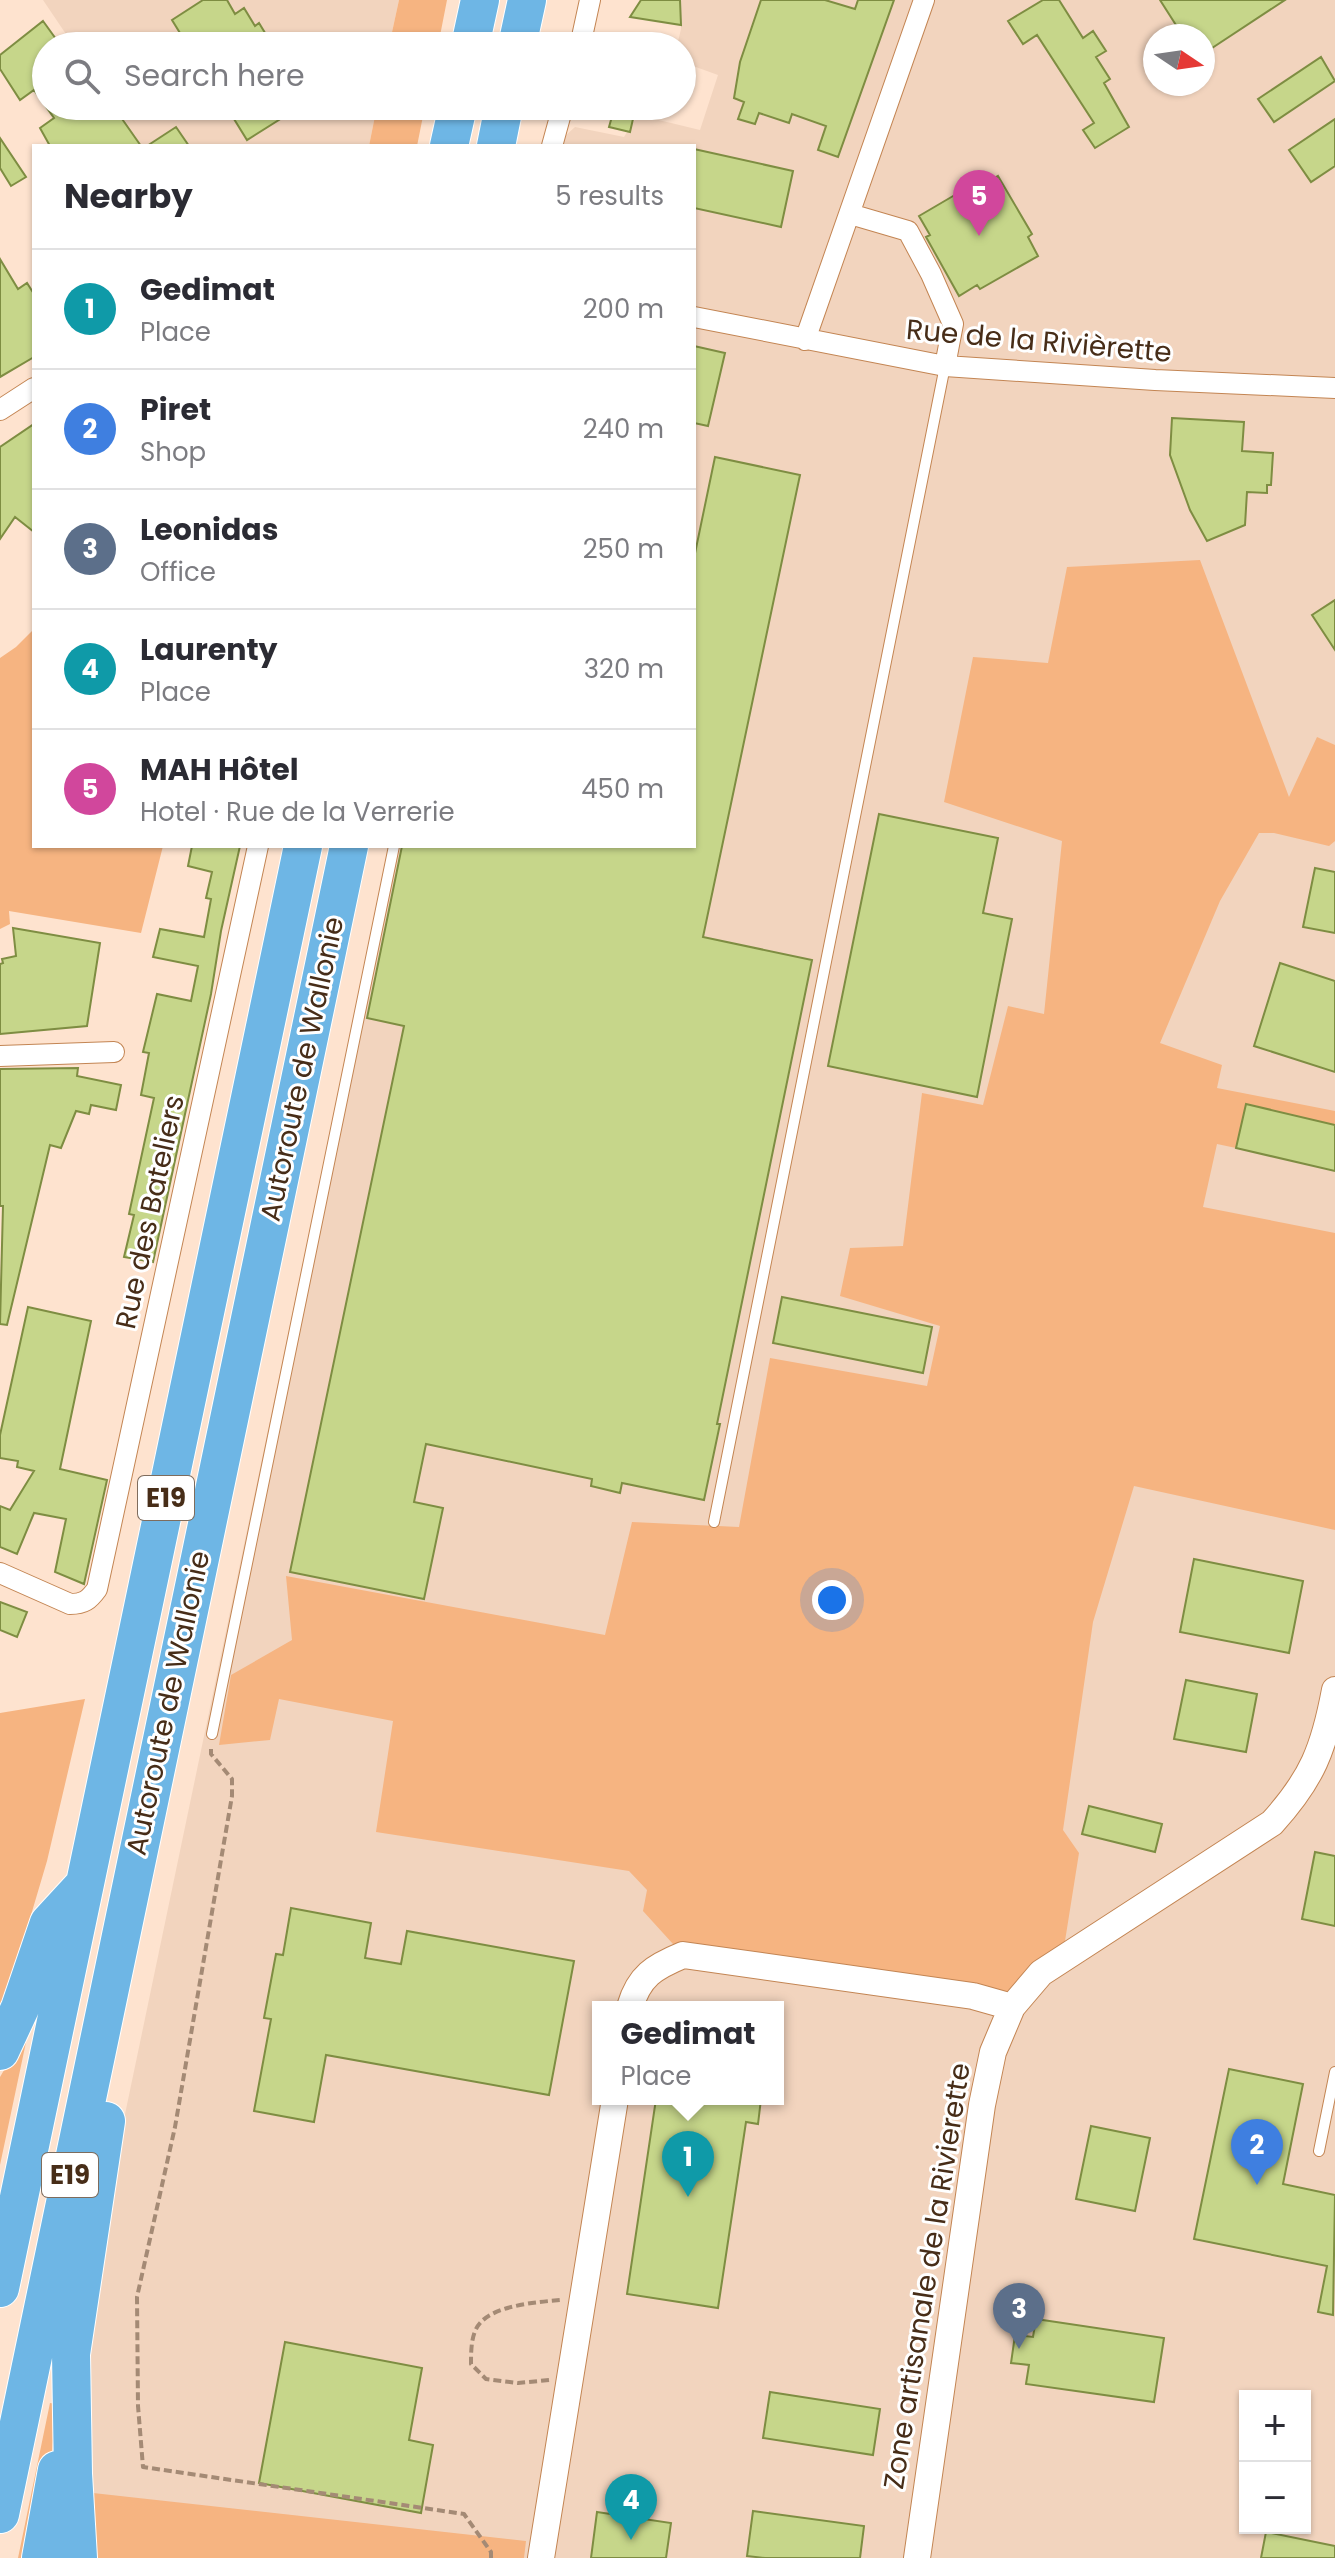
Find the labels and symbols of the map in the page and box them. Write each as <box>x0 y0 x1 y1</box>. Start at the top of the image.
north arrow <box>1143 24 1215 96</box>
pin: 5 <box>953 170 1005 236</box>
street label: Rue de la Rivièrette <box>905 310 1173 372</box>
street label: Autoroute de Wallonie <box>251 913 353 1225</box>
street label: Rue des Bateliers <box>106 1092 194 1332</box>
road number: E19 <box>138 1476 194 1520</box>
street label: Autoroute de Wallonie <box>117 1547 219 1859</box>
your location <box>812 1580 852 1620</box>
street label: Zone artisanale de la Rivierette <box>874 2060 980 2492</box>
pin: 2 <box>1231 2119 1283 2185</box>
pin: 1 <box>662 2131 714 2197</box>
road number: E19 <box>42 2153 98 2197</box>
pin: 3 <box>993 2283 1045 2349</box>
pin: 4 <box>605 2474 657 2540</box>

